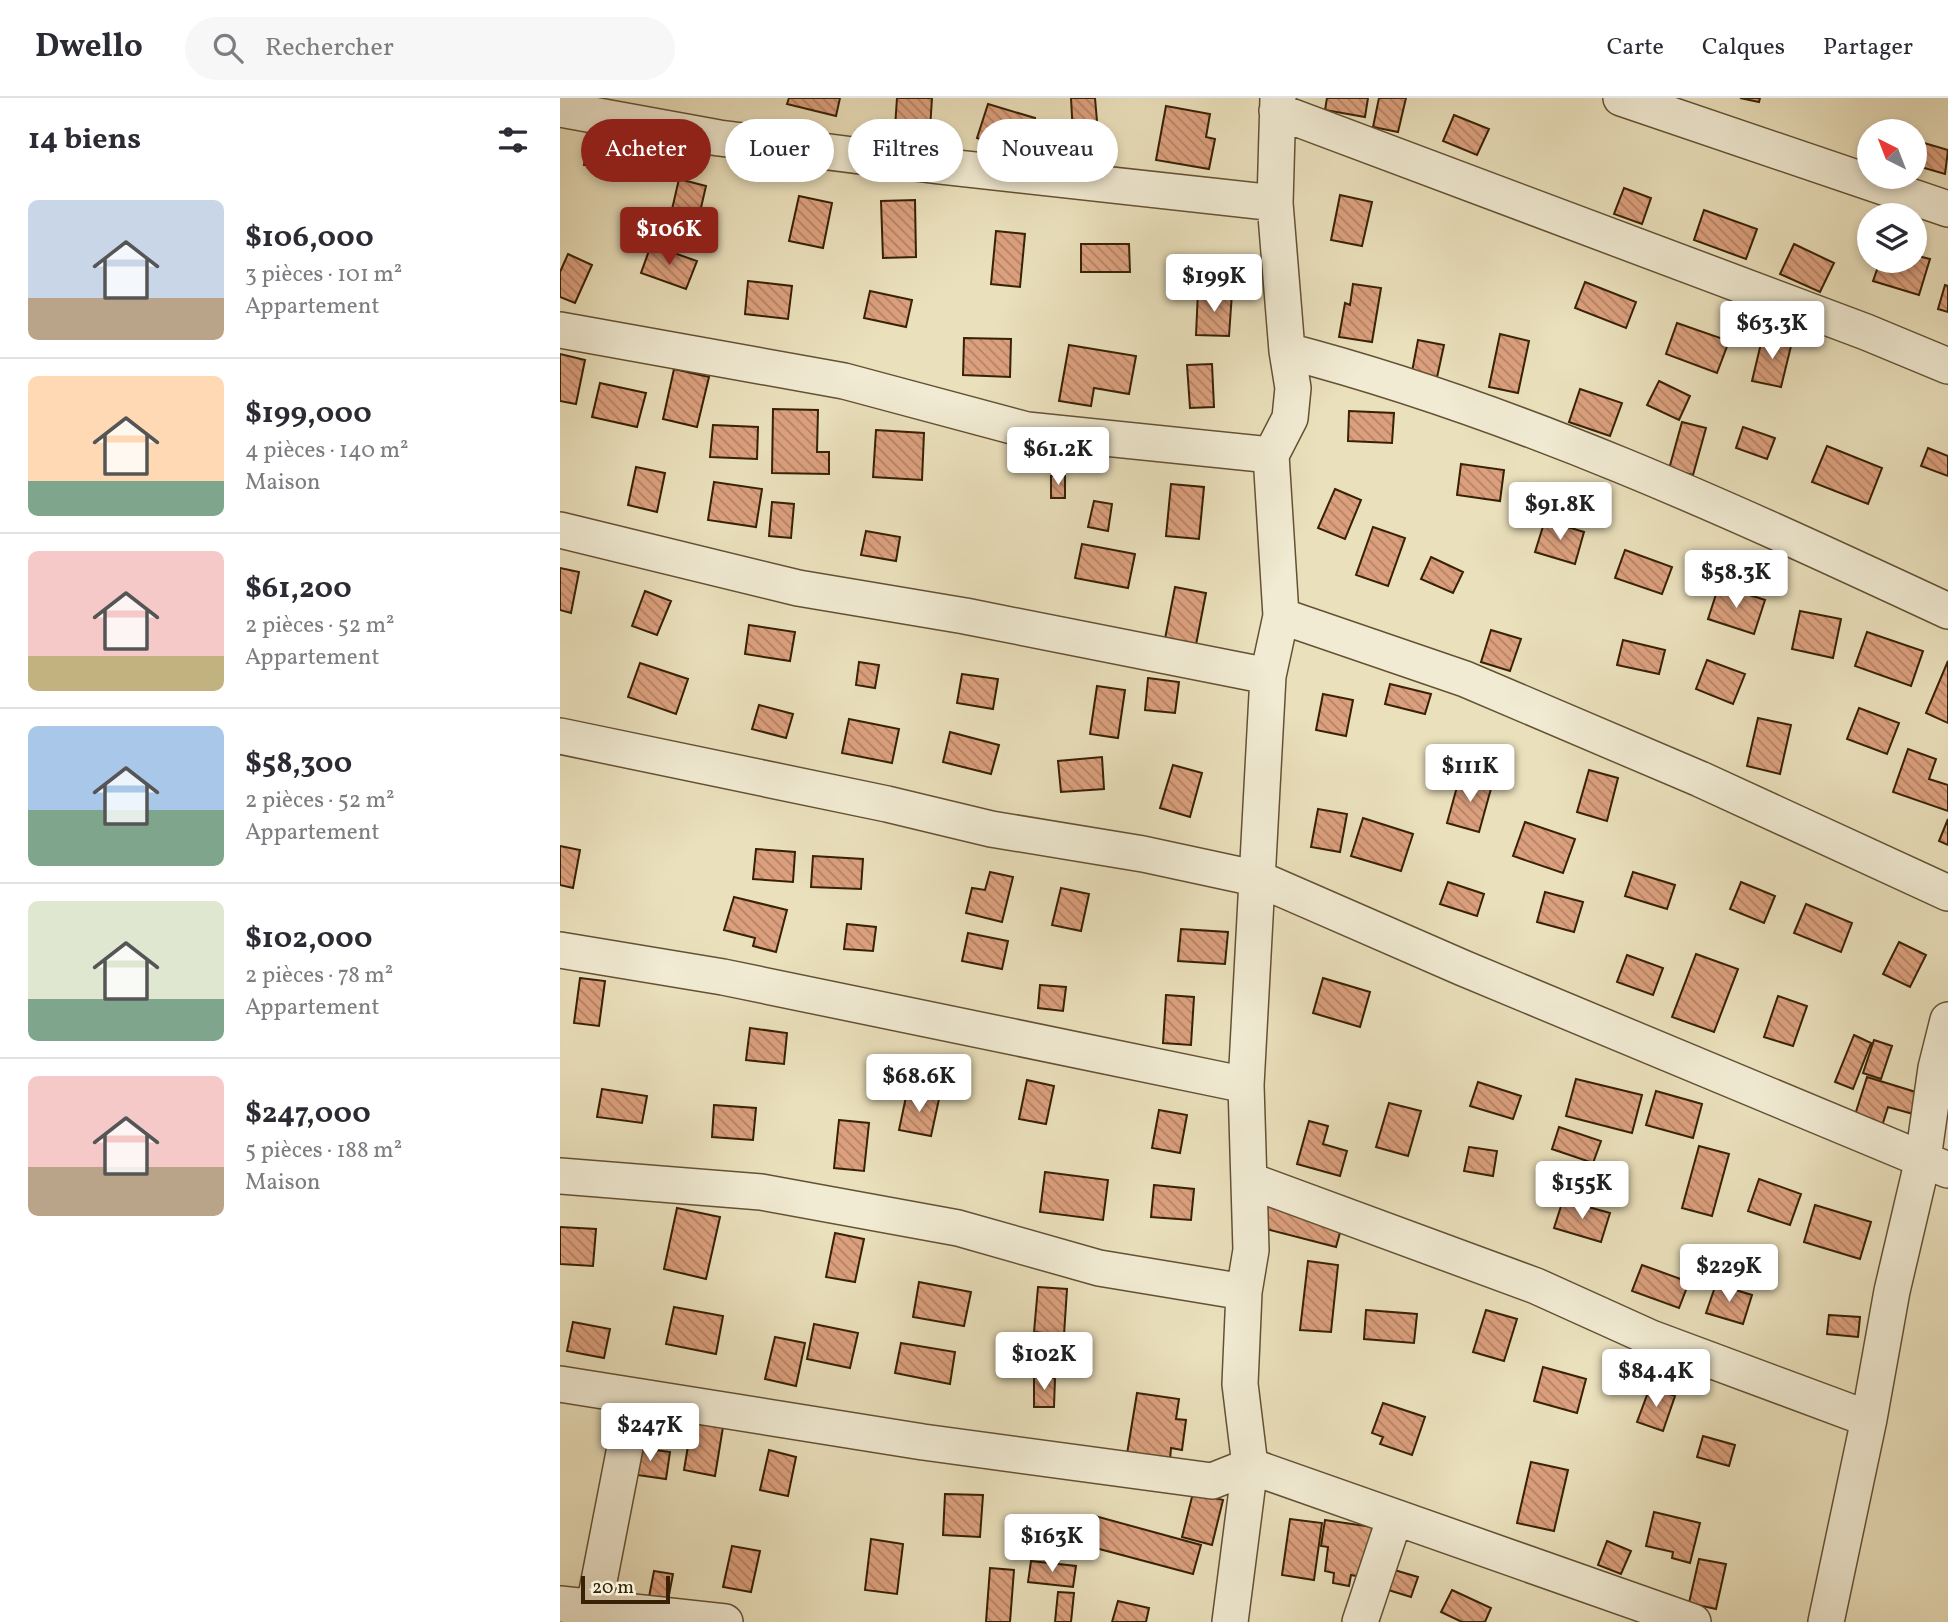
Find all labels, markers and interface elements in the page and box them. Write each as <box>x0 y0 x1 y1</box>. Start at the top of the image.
search box <box>185 17 675 80</box>
text: Dwello <box>35 25 143 71</box>
icon: search <box>209 29 247 67</box>
text: Rechercher <box>265 30 394 66</box>
text: Carte <box>1607 31 1664 65</box>
text: Calques <box>1702 31 1785 65</box>
text: Partager <box>1823 31 1913 65</box>
text: 14 biens <box>28 119 141 161</box>
chip: Acheter <box>581 119 711 182</box>
chip: Louer <box>725 119 834 182</box>
chip: Filtres <box>848 119 963 182</box>
chip: Nouveau <box>977 119 1118 182</box>
north arrow <box>1857 119 1927 189</box>
map controls <box>1857 119 1927 273</box>
icon: filters <box>494 121 532 159</box>
button: layers <box>1857 203 1927 273</box>
pin: $106K <box>620 208 718 267</box>
text: $106K <box>636 214 702 246</box>
text: $106,000 <box>245 217 374 259</box>
icon: home <box>84 228 168 312</box>
pin: $199K <box>1165 254 1263 314</box>
text: 3 pièces · 101 m² <box>245 259 402 291</box>
text: $199K <box>1182 261 1246 293</box>
text: Appartement <box>245 291 380 323</box>
pin: $63.3K <box>1715 302 1829 361</box>
text: $63.3K <box>1736 308 1808 340</box>
text: $199,000 <box>245 393 372 435</box>
icon: home <box>84 404 168 488</box>
pin: $61.2K <box>1001 428 1115 487</box>
text: $61.2K <box>1023 434 1093 466</box>
text: 4 pièces · 140 m² <box>245 435 409 467</box>
text: Maison <box>245 467 321 499</box>
pin: $91.8K <box>1503 482 1617 542</box>
text: $91.8K <box>1525 489 1595 521</box>
pin: $58.3K <box>1679 550 1793 610</box>
text: $58.3K <box>1701 557 1771 589</box>
text: $61,200 <box>245 568 352 610</box>
icon: home <box>84 579 168 663</box>
text: 2 pièces · 52 m² <box>245 610 395 642</box>
text: Appartement <box>245 642 380 674</box>
text: $58,300 <box>245 743 352 785</box>
pin: $111K <box>1421 744 1519 804</box>
text: $111K <box>1441 751 1499 783</box>
icon: home <box>84 754 168 838</box>
text: 2 pièces · 52 m² <box>245 785 395 817</box>
text: Appartement <box>245 817 380 849</box>
text: $102,000 <box>245 918 373 960</box>
icon: home <box>84 929 168 1013</box>
text: 2 pièces · 78 m² <box>245 960 393 992</box>
text: Appartement <box>245 992 380 1024</box>
pin: $68.6K <box>862 1054 976 1114</box>
text: $68.6K <box>882 1061 956 1093</box>
text: $247,000 <box>245 1093 371 1135</box>
icon: home <box>84 1104 168 1188</box>
text: 5 pièces · 188 m² <box>245 1135 402 1167</box>
pin: $155K <box>1533 1162 1631 1221</box>
text: Maison <box>245 1167 321 1199</box>
text: $155K <box>1552 1168 1612 1200</box>
pin: $229K <box>1680 1244 1778 1304</box>
text: $229K <box>1696 1251 1762 1283</box>
pin: $102K <box>995 1332 1093 1392</box>
text: $102K <box>1012 1339 1076 1371</box>
pin: $84.4K <box>1599 1350 1713 1409</box>
text: $84.4K <box>1618 1356 1694 1388</box>
pin: $247K <box>601 1404 699 1463</box>
text: $247K <box>617 1410 683 1442</box>
pin: $163K <box>1003 1514 1101 1574</box>
text: $163K <box>1021 1521 1083 1553</box>
scale bar <box>581 1573 670 1605</box>
text: 20 m <box>592 1575 634 1601</box>

